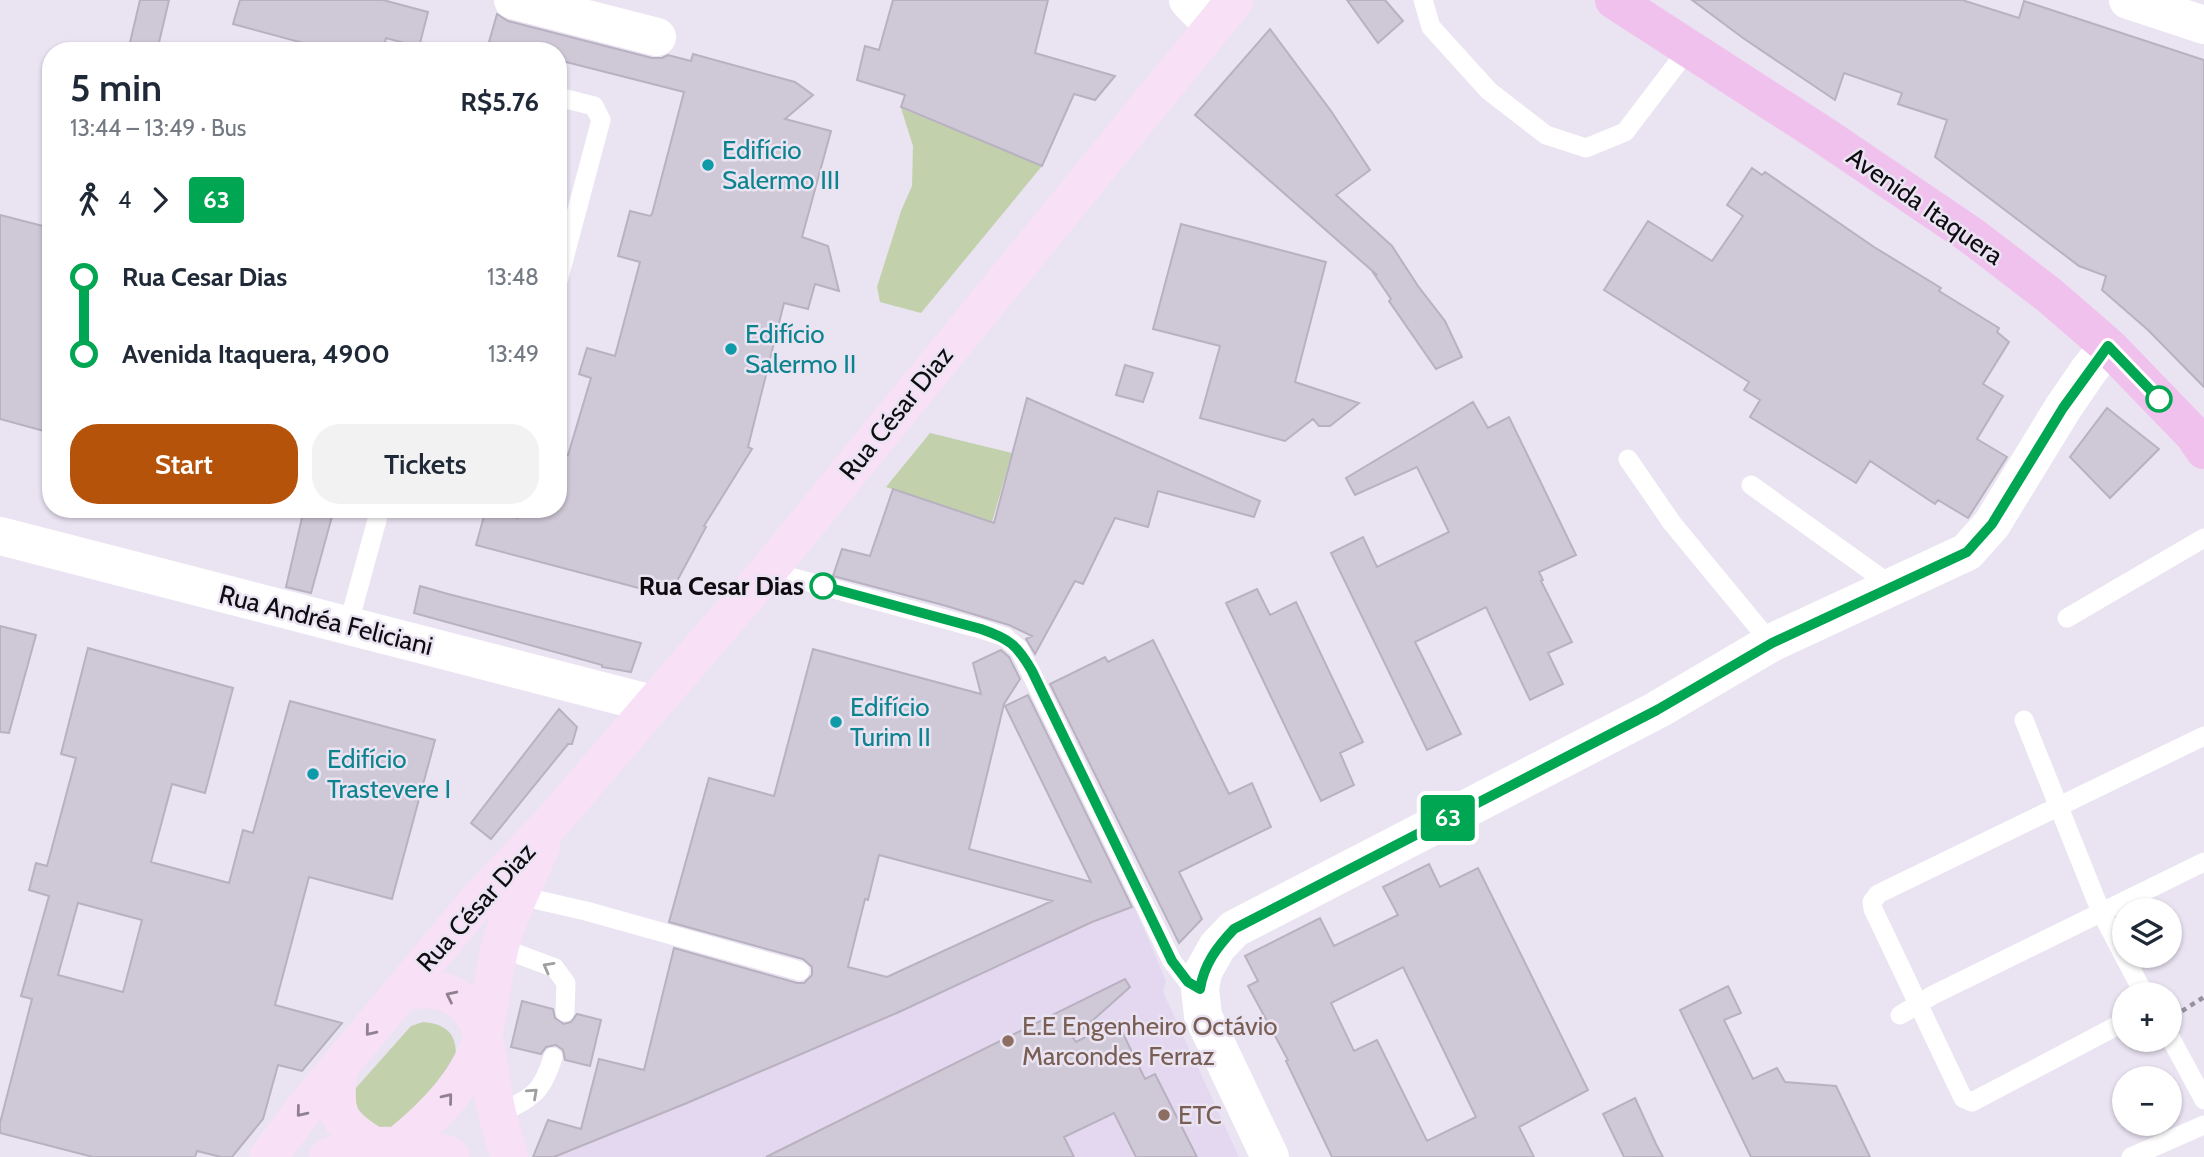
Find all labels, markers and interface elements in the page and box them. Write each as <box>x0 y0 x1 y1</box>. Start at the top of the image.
text: 5 min <box>70 64 162 111</box>
text: R$5.76 <box>461 86 539 118</box>
text: 13:44 – 13:49 · Bus <box>70 114 246 142</box>
place label: Edifício Salermo III <box>722 134 840 196</box>
street label: Avenida Itaquera <box>1841 140 2010 272</box>
marker: Edifício Salermo III <box>700 157 716 173</box>
icon: walk <box>70 181 108 219</box>
icon: forward <box>141 181 179 219</box>
text: 63 <box>203 185 230 214</box>
text: 4 <box>118 186 131 214</box>
text: Rua Cesar Dias <box>122 261 287 293</box>
text: 13:48 <box>487 263 539 291</box>
place label: Edifício Salermo II <box>745 318 856 380</box>
text: Avenida Itaquera, 4900 <box>122 338 390 370</box>
text: 13:49 <box>488 340 539 368</box>
street label: Rua César Diaz <box>832 340 960 486</box>
marker: Edifício Salermo II <box>723 341 739 357</box>
unlabelled marker <box>2146 386 2172 412</box>
button: Start <box>70 424 298 504</box>
button: Tickets <box>312 424 539 504</box>
place label: Rua Cesar Dias <box>639 570 804 602</box>
marker: Rua Cesar Dias <box>810 573 836 599</box>
street label: Rua Andréa Feliciani <box>216 578 436 662</box>
place label: Edifício Turim II <box>850 691 931 753</box>
marker: Edifício Turim II <box>828 714 844 730</box>
place label: Edifício Trastevere I <box>327 743 451 805</box>
marker: Edifício Trastevere I <box>305 766 321 782</box>
line badge: 63 <box>1416 795 1480 841</box>
text: 63 <box>1435 803 1461 832</box>
street label: Rua César Diaz <box>410 836 542 978</box>
map controls <box>2112 898 2182 1136</box>
button: layers <box>2112 898 2182 968</box>
one-way arrow <box>543 962 556 976</box>
button: + <box>2112 982 2182 1052</box>
one-way arrow <box>446 990 458 1004</box>
place label: E.E Engenheiro Octávio Marcondes Ferraz <box>1022 1010 1278 1072</box>
one-way arrow <box>365 1024 378 1036</box>
marker: E.E Engenheiro Octávio Marcondes Ferraz <box>1000 1033 1016 1049</box>
button: − <box>2112 1066 2182 1136</box>
one-way arrow <box>525 1089 538 1101</box>
one-way arrow <box>440 1094 452 1107</box>
place label: ETC <box>1178 1099 1222 1131</box>
one-way arrow <box>297 1105 310 1117</box>
marker: ETC <box>1156 1107 1172 1123</box>

